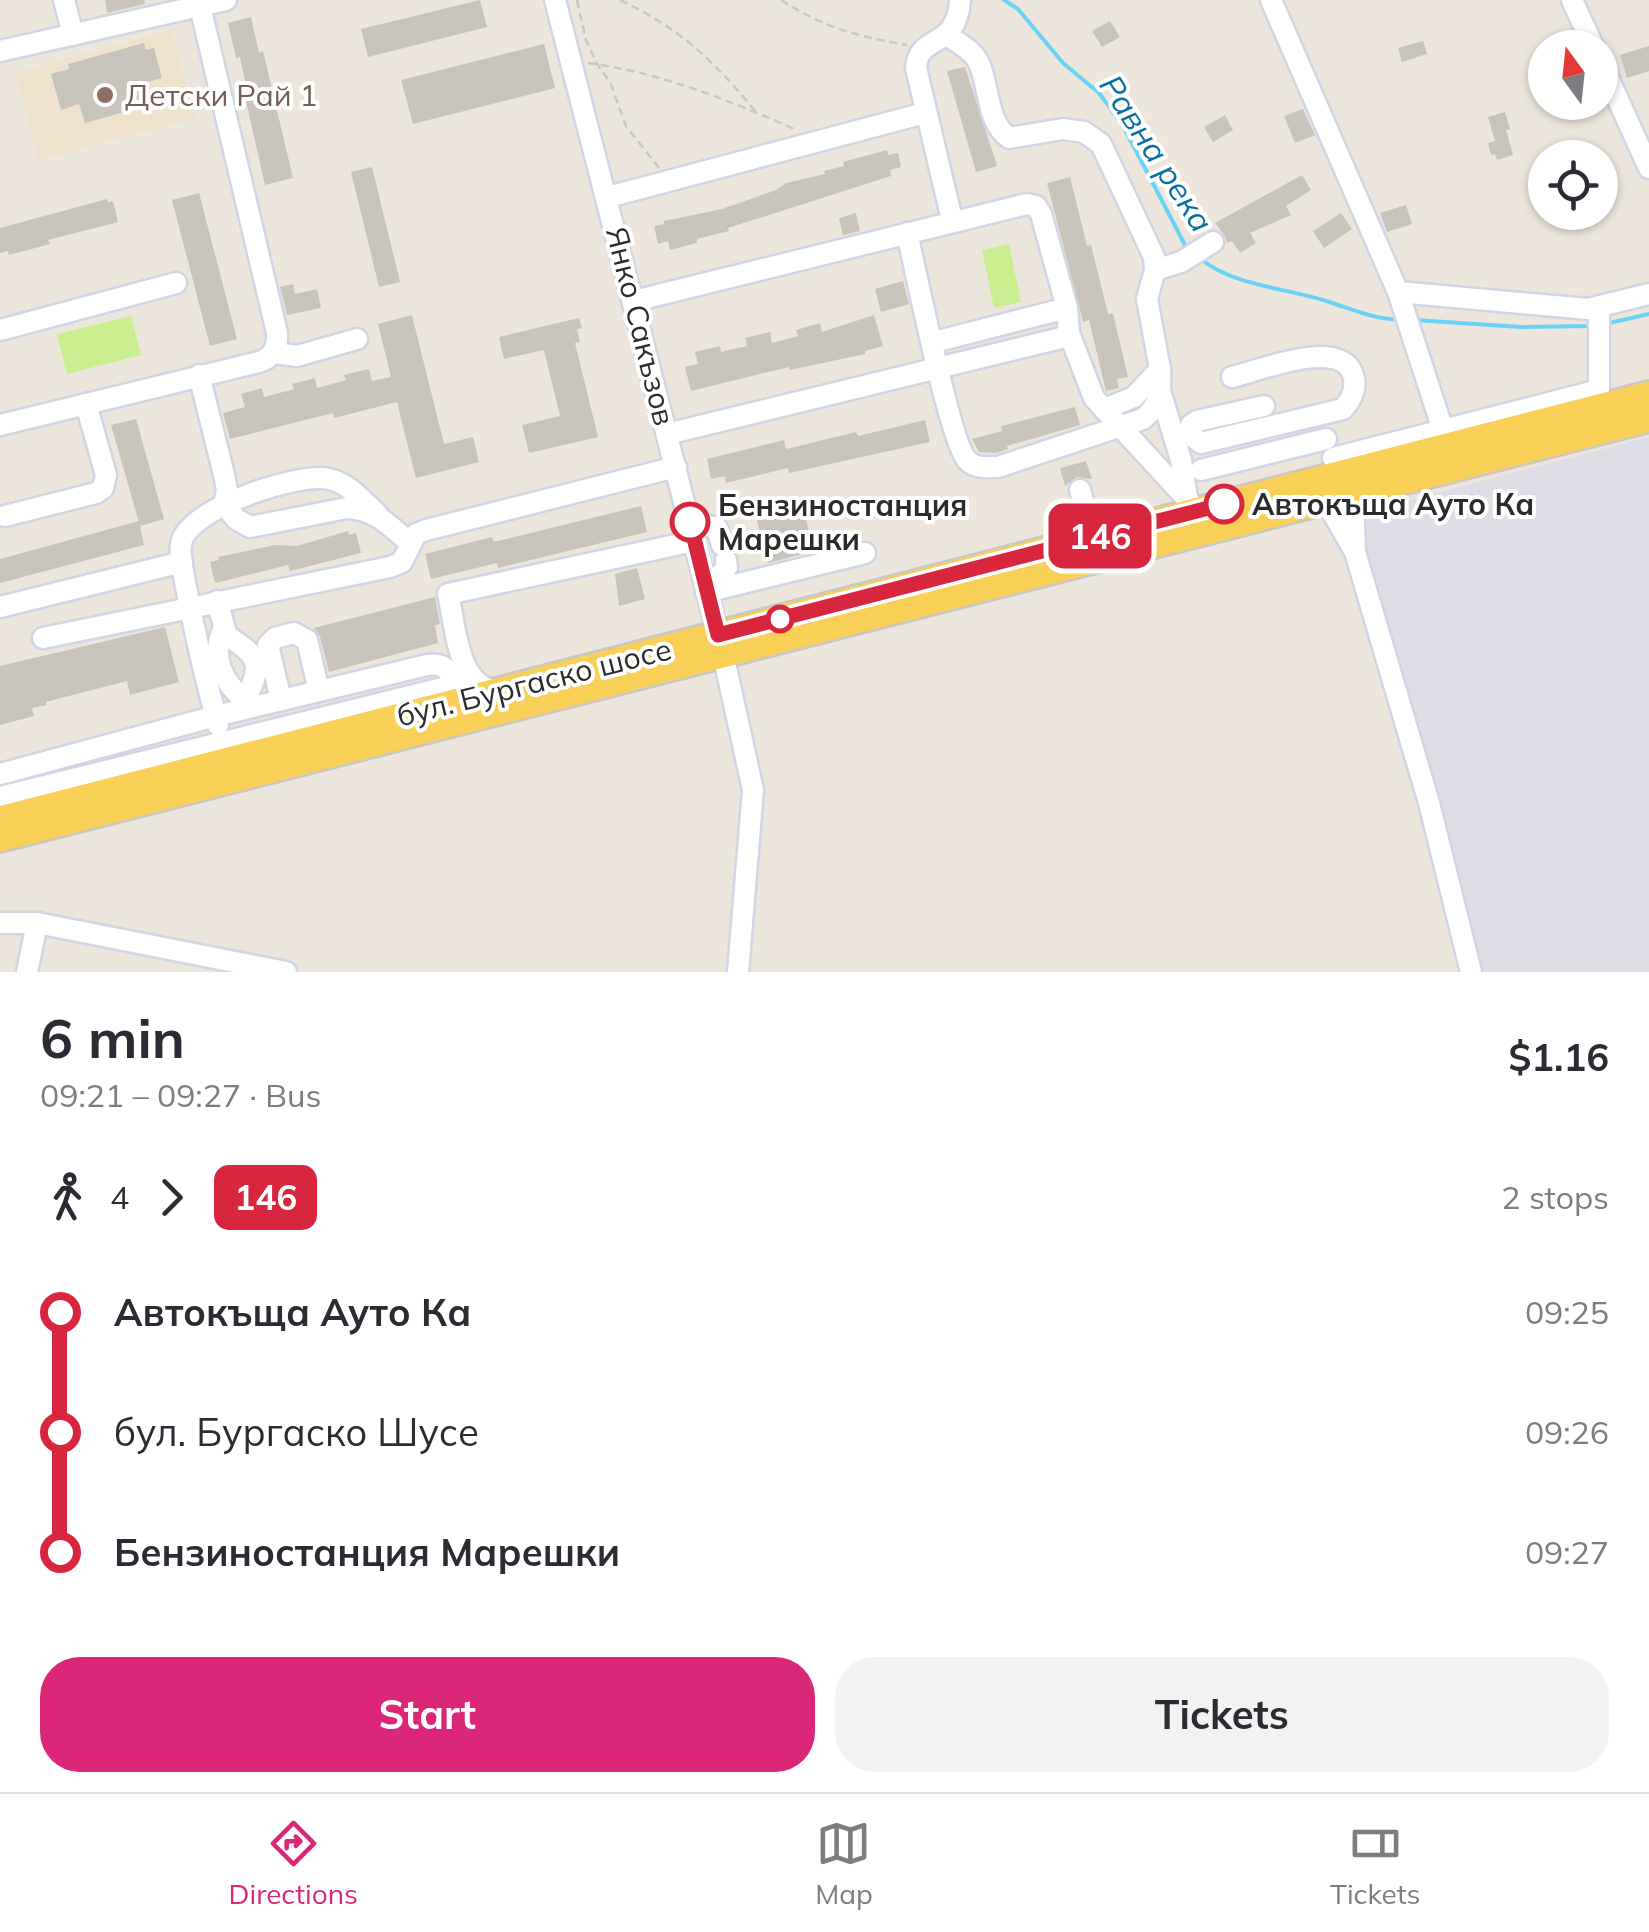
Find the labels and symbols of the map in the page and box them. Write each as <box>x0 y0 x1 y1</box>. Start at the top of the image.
north arrow <box>1528 30 1618 120</box>
water label: Равна река <box>1092 67 1222 239</box>
place label: Детски Рай 1 <box>125 76 317 114</box>
marker: Детски Рай 1 <box>94 84 116 106</box>
street label: Янко Сакъзов <box>598 223 684 429</box>
marker: Автокъща Ауто Ка <box>1205 485 1243 523</box>
place label: Автокъща Ауто Ка <box>1252 485 1534 523</box>
place label: Бензиностанция Марешки <box>718 486 967 558</box>
marker: Бензиностанция Марешки <box>671 503 709 541</box>
line badge: 146 <box>1042 504 1158 568</box>
unlabelled marker <box>767 606 793 632</box>
street label: бул. Бургаско шосе <box>393 629 675 735</box>

